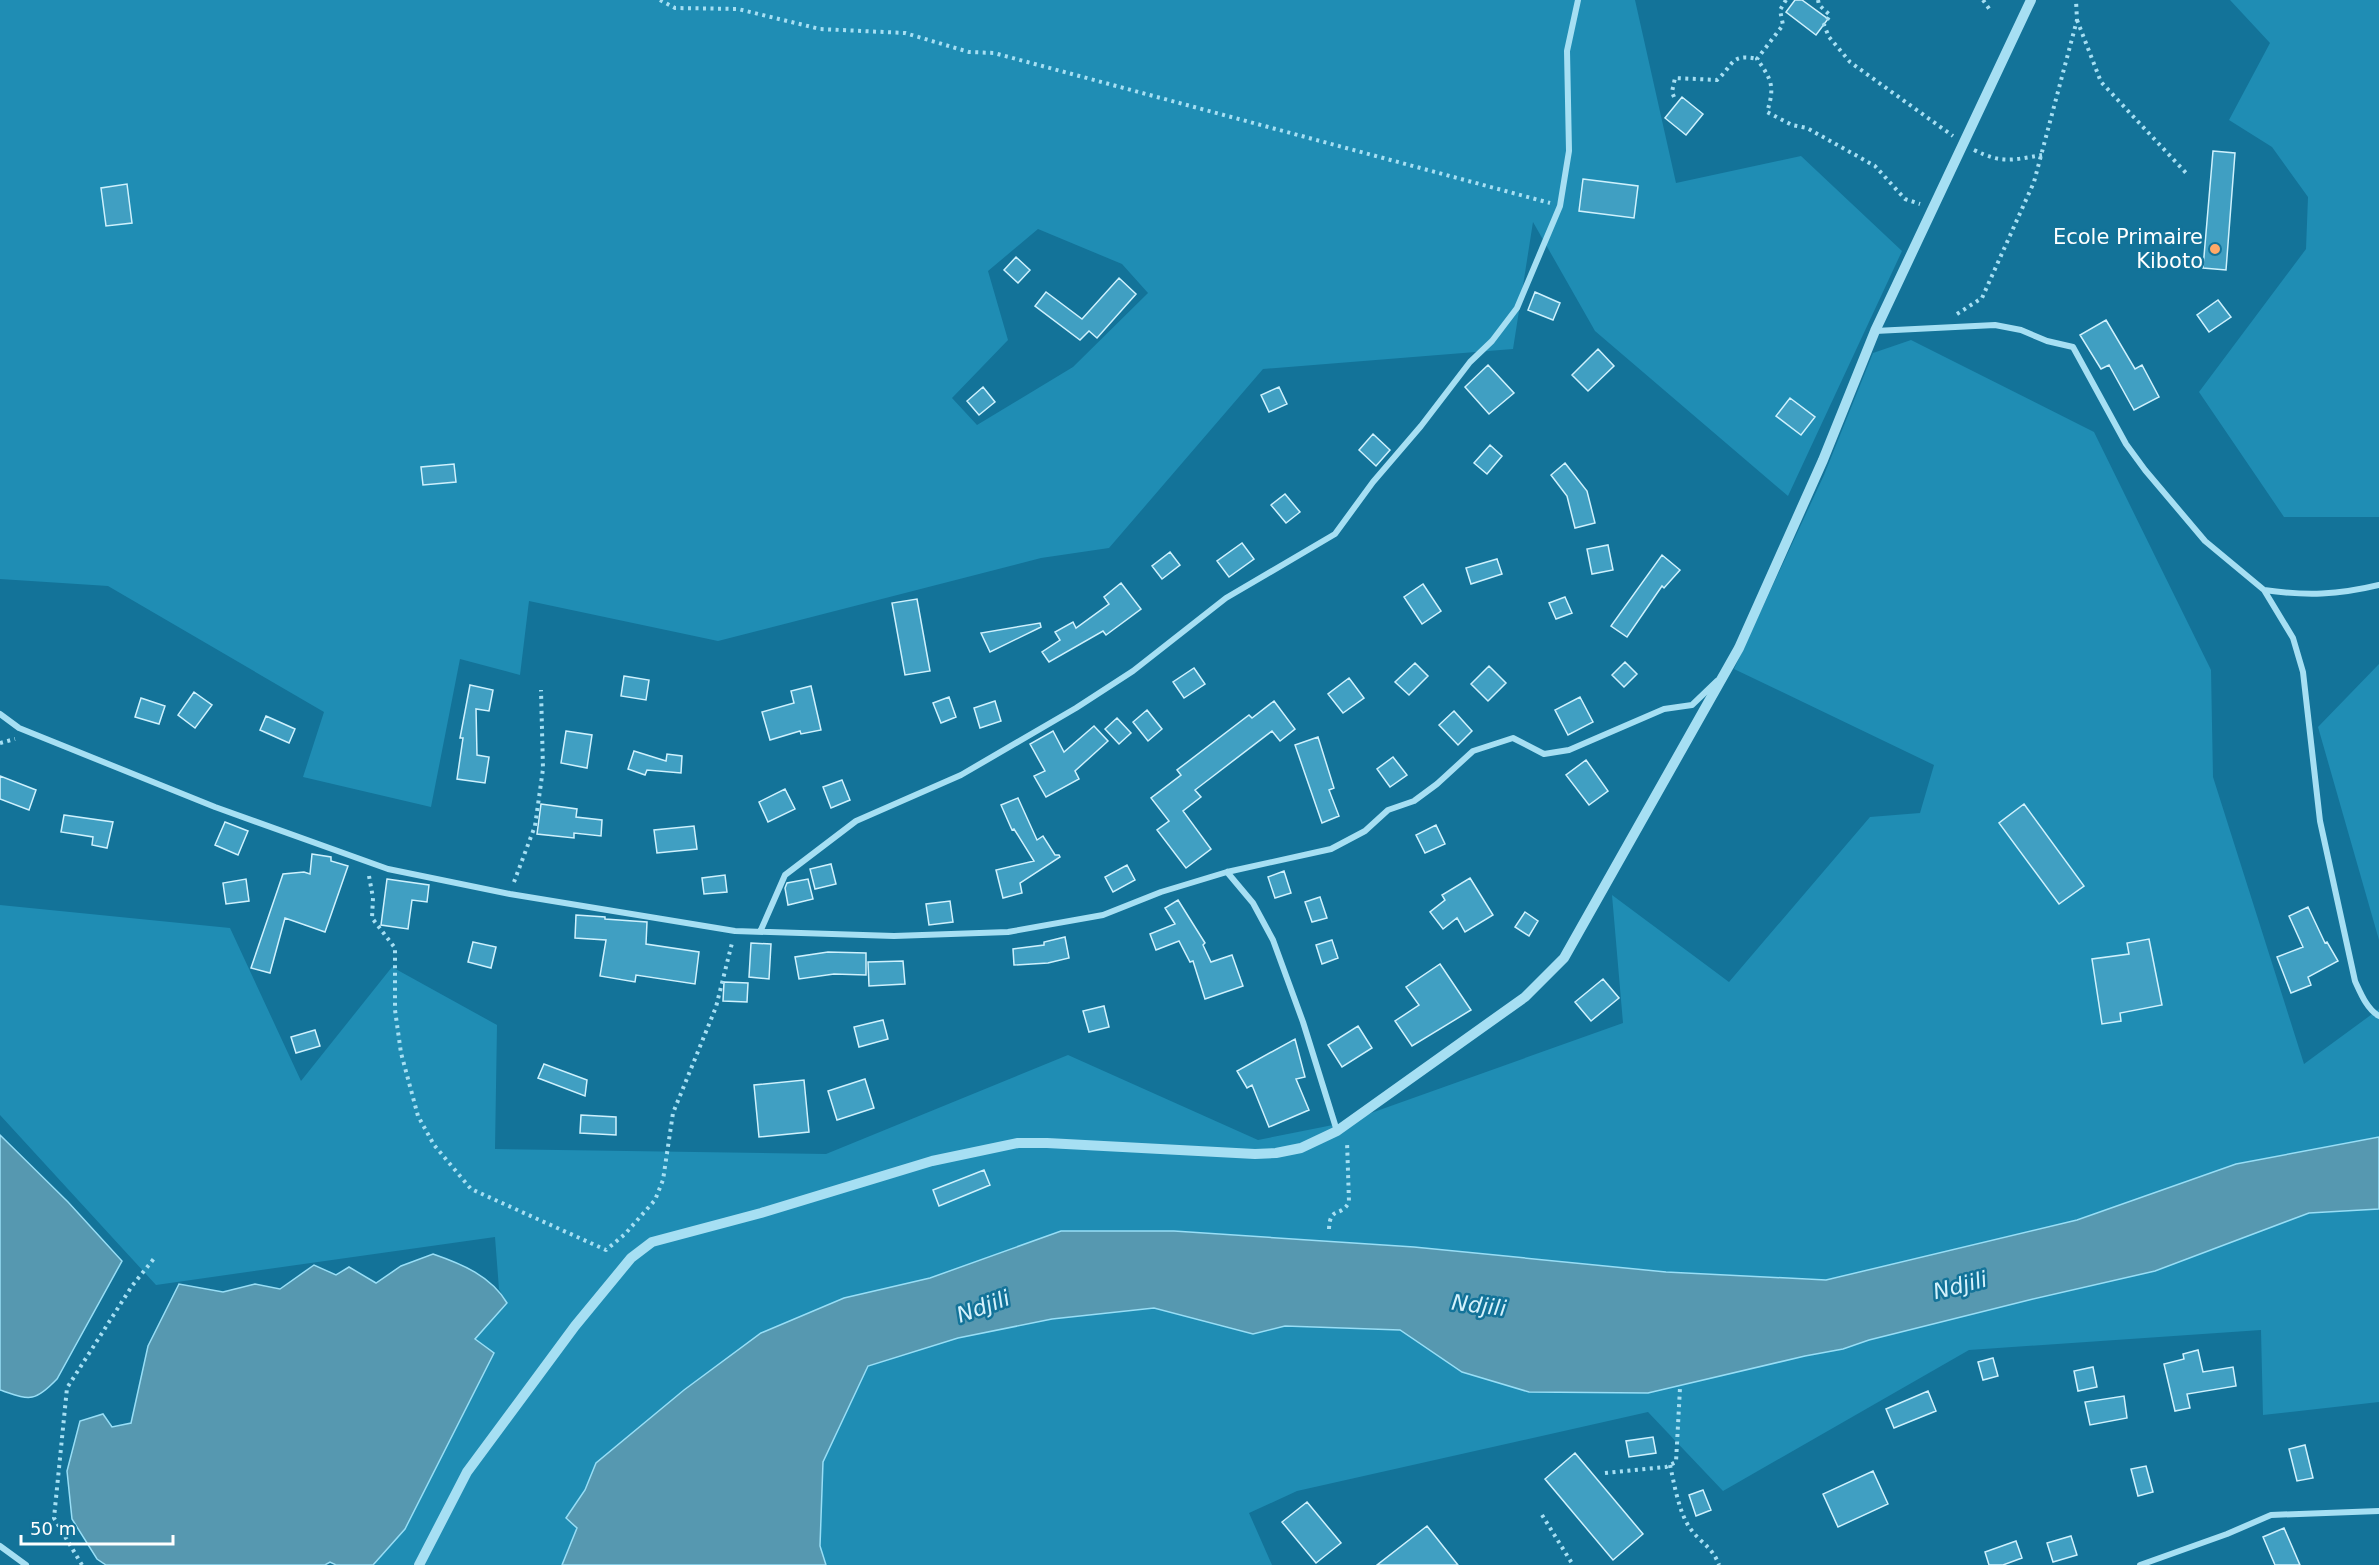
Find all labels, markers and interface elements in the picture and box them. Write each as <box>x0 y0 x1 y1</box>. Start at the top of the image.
place label: Ecole Primaire Kiboto <box>2053 225 2203 273</box>
marker: Ecole Primaire Kiboto <box>2208 242 2222 256</box>
water label: Ndjili <box>1930 1267 1990 1304</box>
water label: Ndjili <box>953 1285 1013 1328</box>
water label: Ndjili <box>1450 1290 1508 1321</box>
scale bar <box>21 1508 172 1546</box>
text: 50 m <box>30 1518 76 1539</box>

